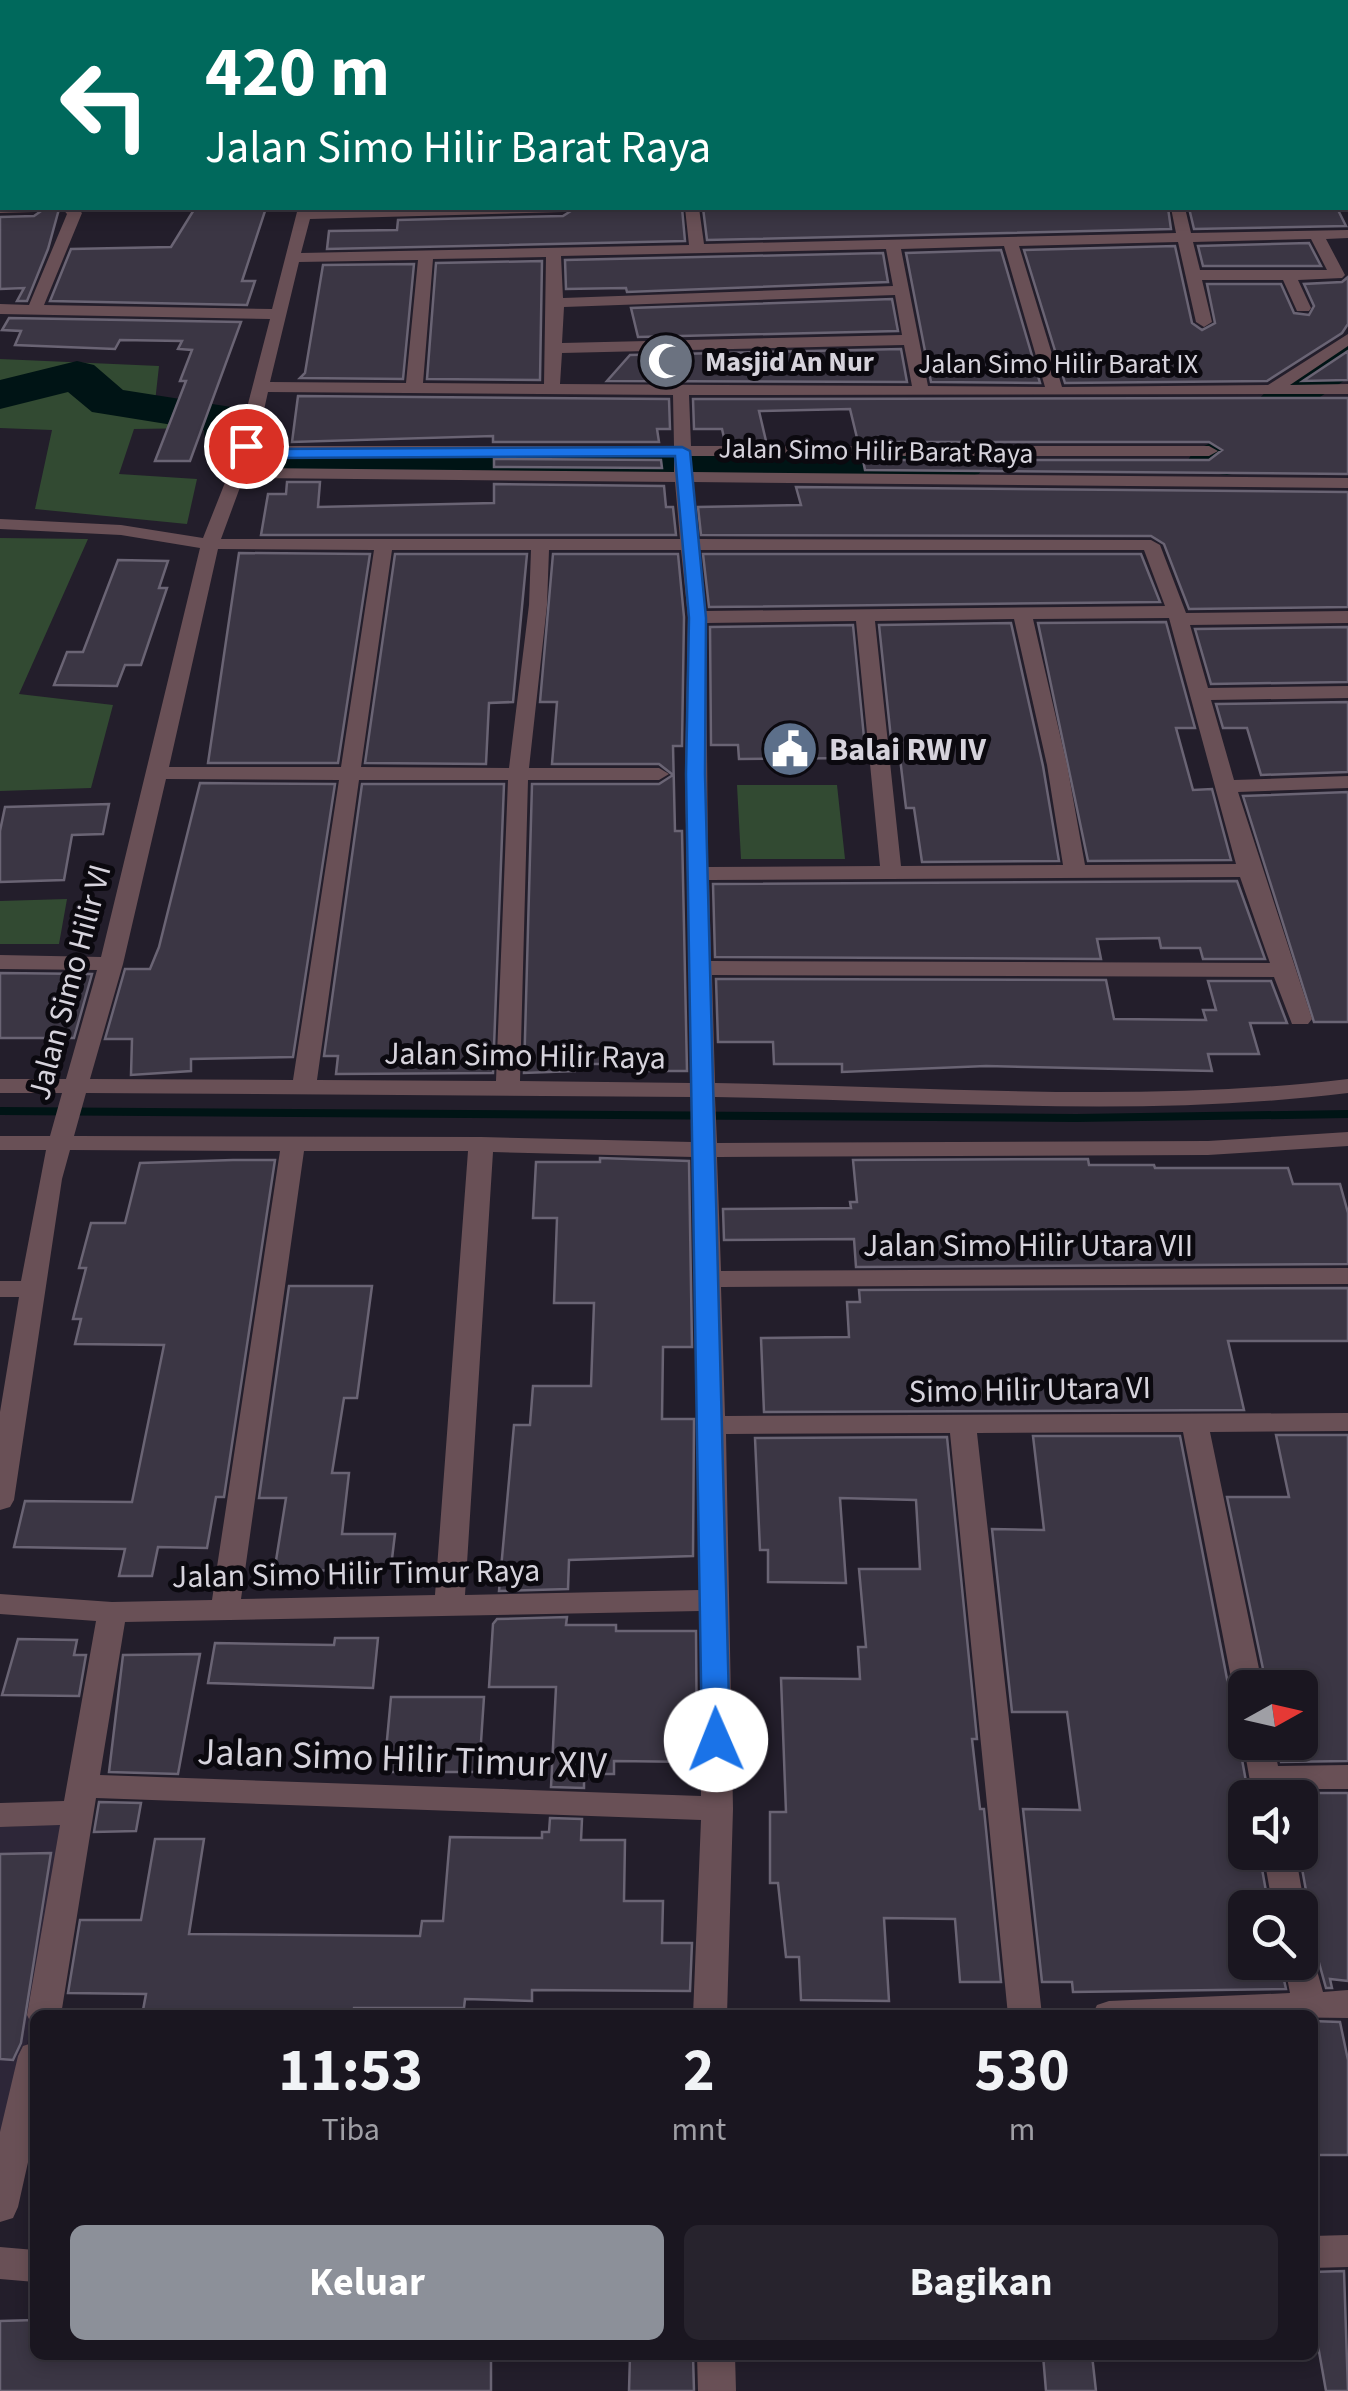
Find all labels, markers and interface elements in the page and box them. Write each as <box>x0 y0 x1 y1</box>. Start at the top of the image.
text: 420 m <box>205 23 390 123</box>
icon: left <box>40 40 170 170</box>
text: Jalan Simo Hilir Barat Raya <box>205 116 711 180</box>
mosque icon: Masjid An Nur <box>636 331 696 391</box>
place label: Masjid An Nur <box>705 342 875 382</box>
street label: Jalan Simo Hilir Barat IX <box>918 344 1198 384</box>
pin <box>204 404 289 489</box>
icon: arrive <box>219 419 274 474</box>
street label: Jalan Simo Hilir Barat Raya <box>718 428 1034 474</box>
public building icon: Balai RW IV <box>760 719 820 779</box>
place label: Balai RW IV <box>829 727 987 773</box>
street label: Jalan Simo Hilir VI <box>16 859 124 1105</box>
street label: Jalan Simo Hilir Raya <box>384 1031 666 1081</box>
street label: Jalan Simo Hilir Utara VII <box>863 1223 1193 1269</box>
street label: Simo Hilir Utara VI <box>909 1365 1151 1415</box>
street label: Jalan Simo Hilir Timur Raya <box>172 1548 541 1600</box>
north arrow <box>1228 1670 1318 1760</box>
map controls <box>1228 1670 1318 1980</box>
position arrow <box>664 1688 768 1792</box>
street label: Jalan Simo Hilir Timur XIV <box>196 1725 608 1793</box>
button: sound <box>1228 1780 1318 1870</box>
button: search <box>1228 1890 1318 1980</box>
text: 11:53 <box>278 2029 423 2114</box>
text: 2 <box>683 2029 715 2114</box>
text: 530 <box>975 2029 1070 2114</box>
text: Tiba <box>321 2107 380 2153</box>
text: mnt <box>671 2107 726 2153</box>
text: m <box>1009 2107 1035 2153</box>
button: Keluar <box>70 2225 664 2340</box>
button: Bagikan <box>684 2225 1278 2340</box>

